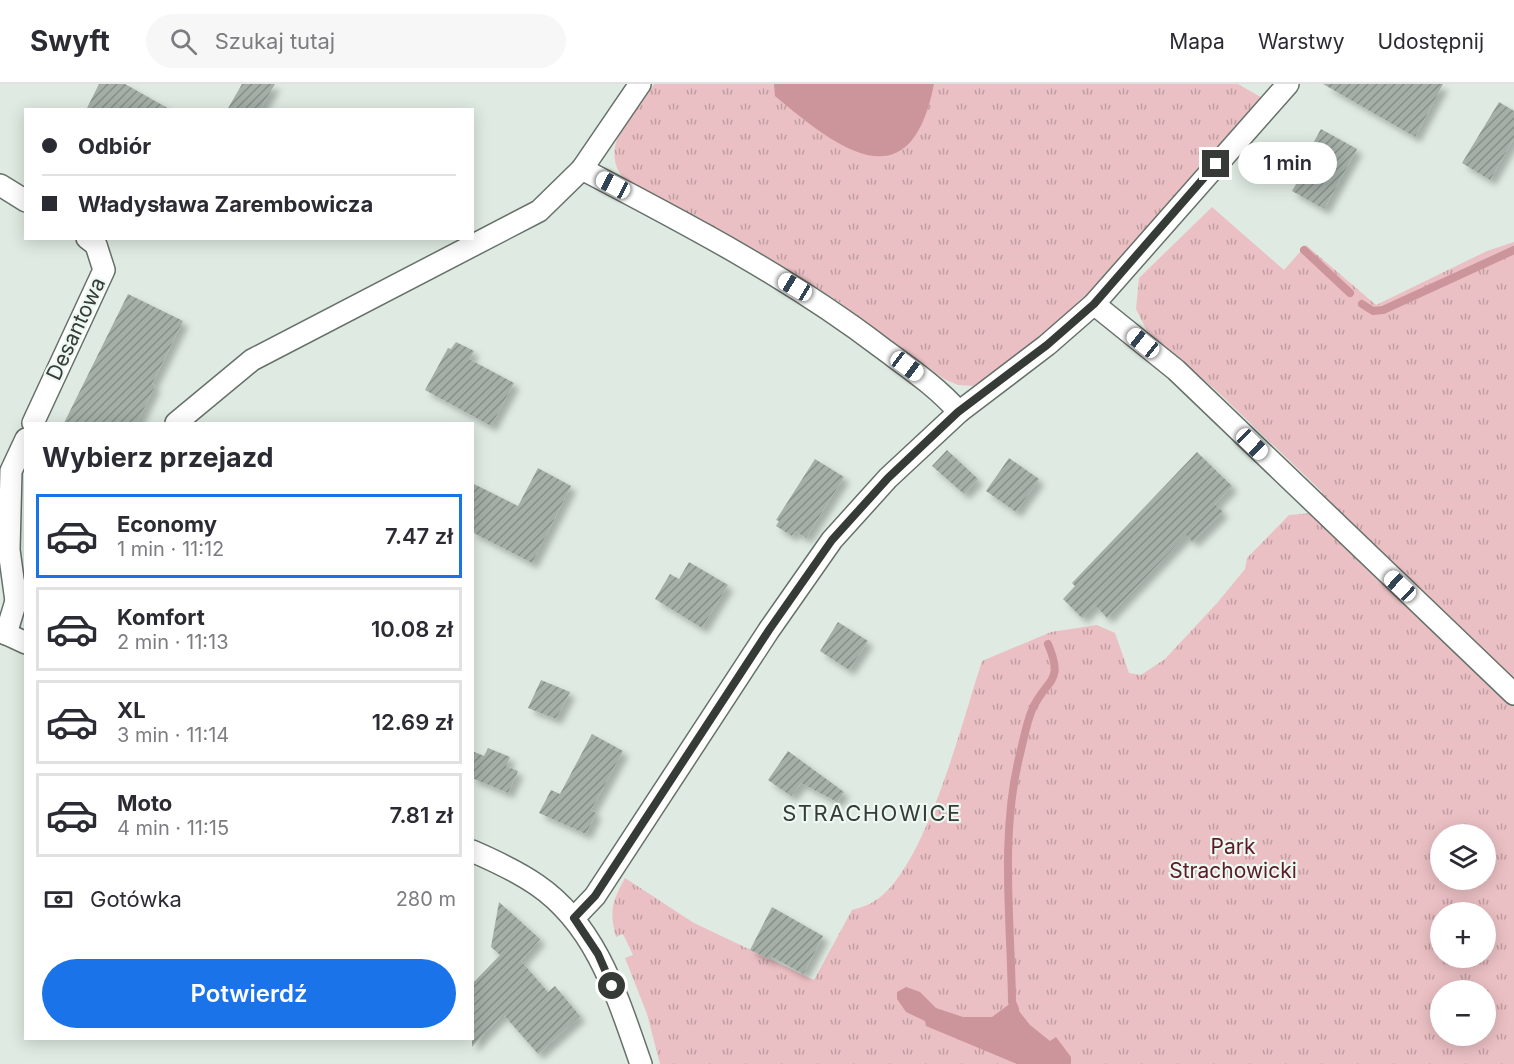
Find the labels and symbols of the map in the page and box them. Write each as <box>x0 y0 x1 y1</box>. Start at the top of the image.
callout: 1 min <box>1237 143 1336 185</box>
route end <box>1202 150 1229 177</box>
car <box>593 169 633 201</box>
car <box>775 270 815 304</box>
street label: Desantowa <box>41 273 110 384</box>
car <box>1123 325 1163 361</box>
car <box>887 348 927 384</box>
car <box>1233 425 1271 463</box>
car <box>1381 567 1419 605</box>
district label: STRACHOWICE <box>782 800 962 826</box>
park label: Park Strachowicki <box>1169 834 1297 883</box>
route start <box>598 972 625 999</box>

